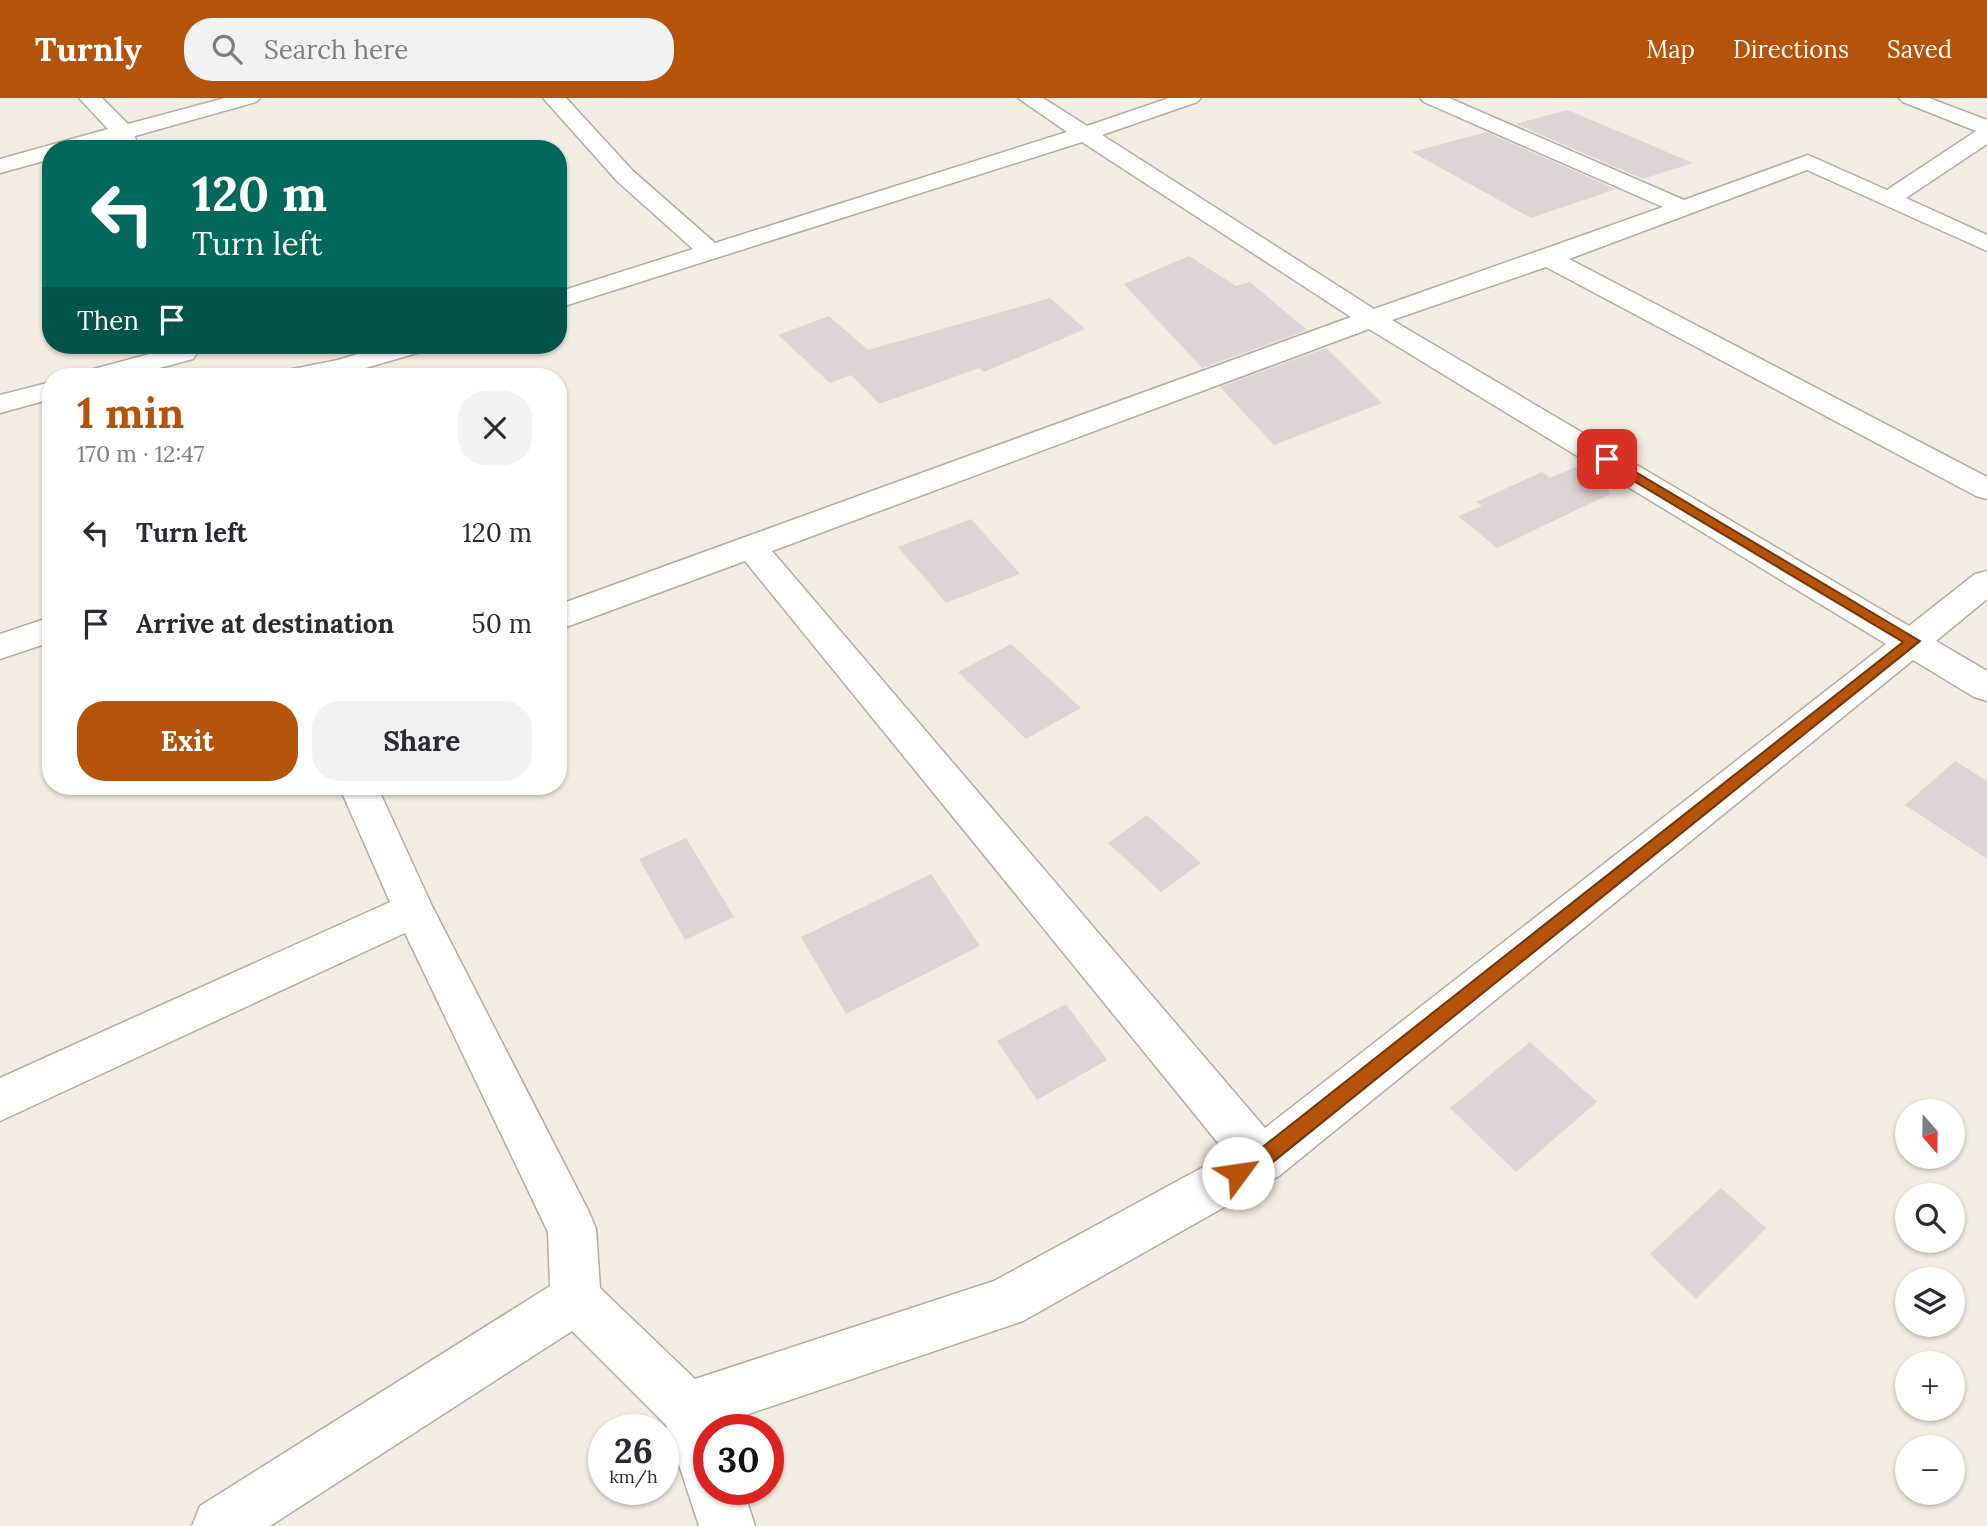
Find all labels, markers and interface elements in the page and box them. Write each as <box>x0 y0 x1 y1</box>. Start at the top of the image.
search box <box>184 18 674 81</box>
text: Turnly <box>35 28 142 70</box>
icon: search <box>208 30 246 68</box>
text: Search here <box>264 33 408 66</box>
text: Map <box>1646 34 1695 65</box>
text: Directions <box>1733 34 1849 65</box>
text: Saved <box>1887 34 1952 65</box>
text: 120 m <box>192 162 327 224</box>
icon: left <box>77 168 168 259</box>
text: Turn left <box>192 223 322 264</box>
icon: arrive <box>153 301 191 339</box>
text: Then <box>77 304 139 337</box>
text: 1 min <box>77 386 184 440</box>
button: close <box>458 391 532 465</box>
pin <box>1577 429 1637 489</box>
text: 170 m · 12:47 <box>77 439 204 468</box>
icon: arrive <box>1588 440 1626 478</box>
icon: left <box>77 514 115 552</box>
text: Turn left <box>136 516 247 549</box>
text: 120 m <box>462 516 532 549</box>
icon: arrive <box>77 605 115 643</box>
text: Arrive at destination <box>136 607 394 640</box>
text: 50 m <box>472 607 532 640</box>
button: Exit <box>77 701 298 781</box>
button: Share <box>312 701 532 781</box>
north arrow <box>1895 1099 1965 1169</box>
map controls <box>1895 1099 1965 1505</box>
position arrow <box>1201 1136 1275 1210</box>
button: search <box>1895 1183 1965 1253</box>
button: layers <box>1895 1267 1965 1337</box>
button: + <box>1895 1351 1965 1421</box>
speed limit sign: 30 <box>693 1414 784 1505</box>
text: 26 <box>614 1428 653 1473</box>
button: − <box>1895 1435 1965 1505</box>
text: km/h <box>609 1465 658 1488</box>

